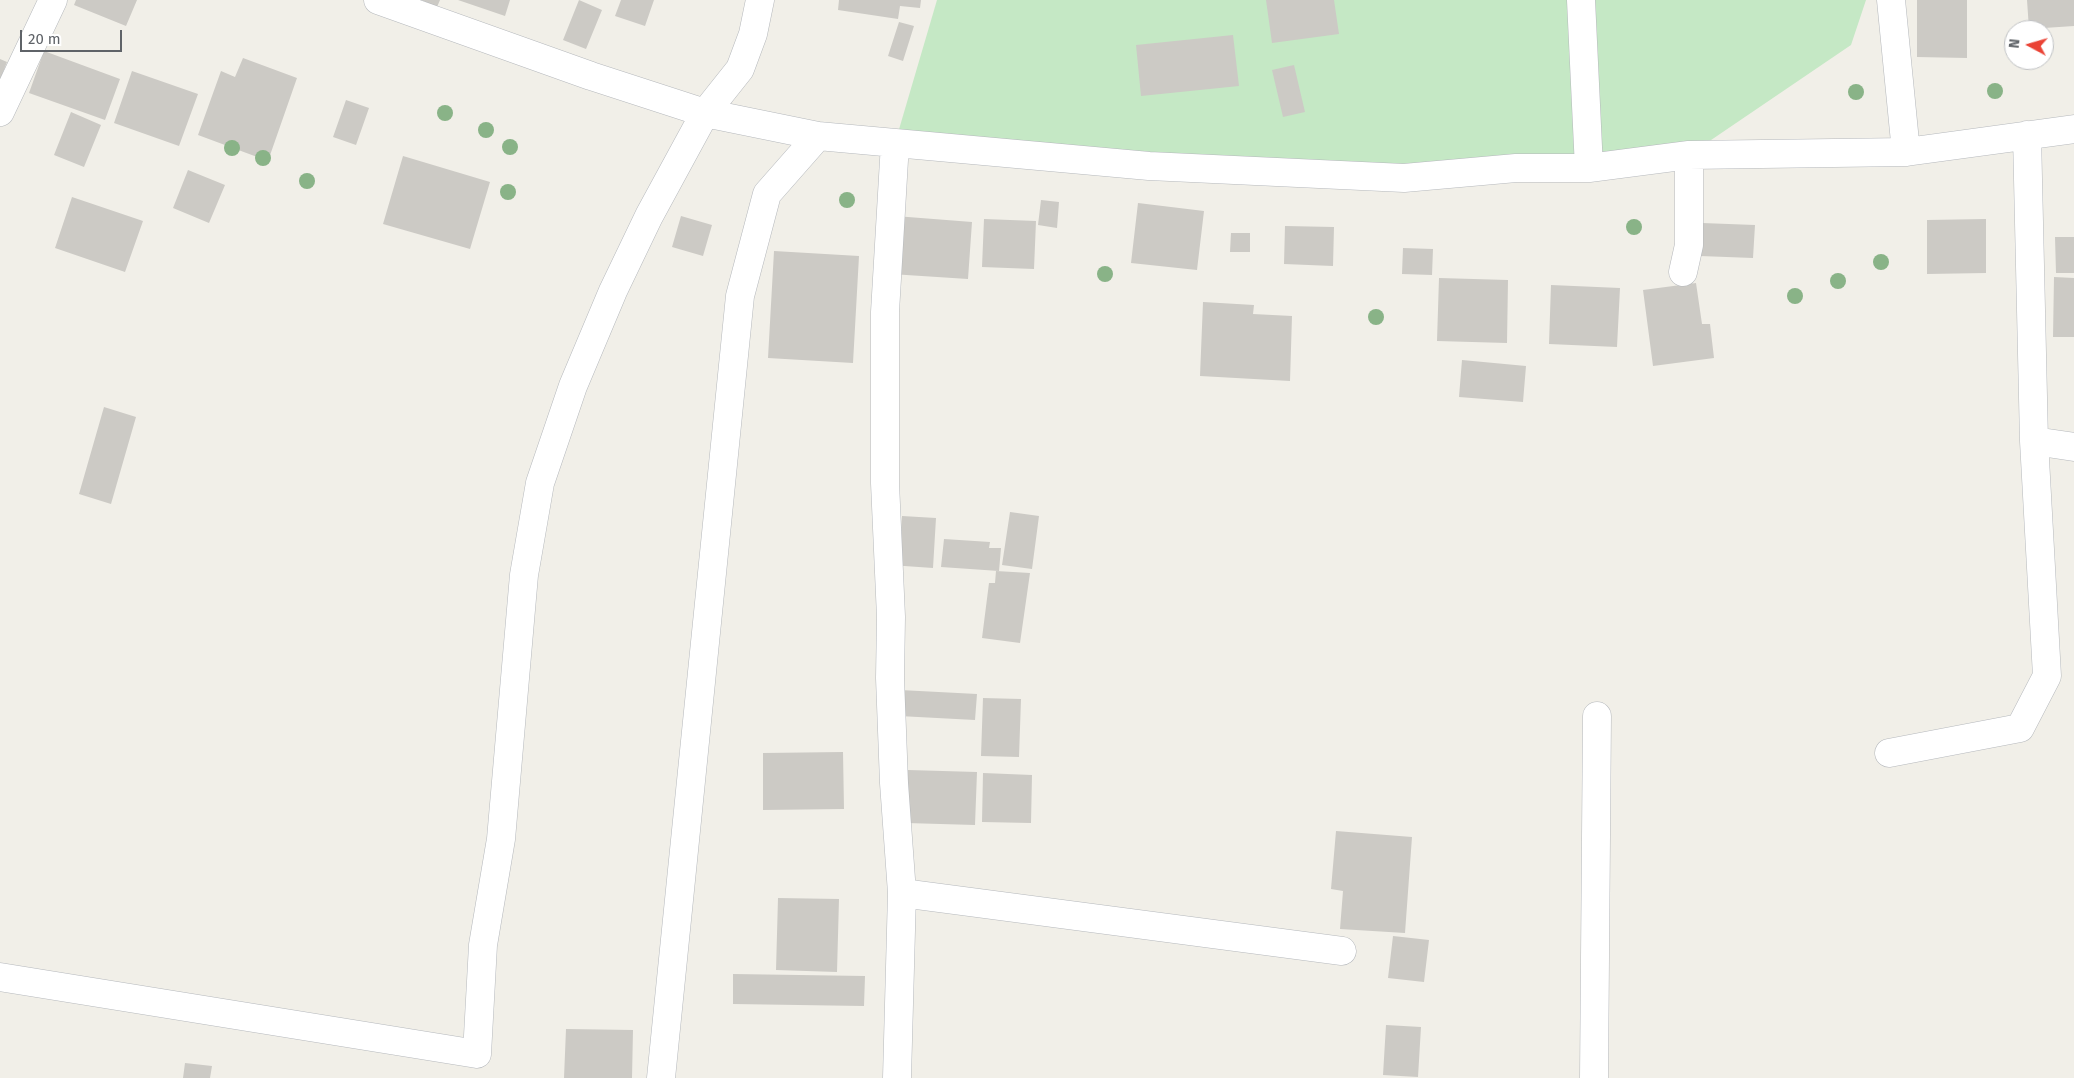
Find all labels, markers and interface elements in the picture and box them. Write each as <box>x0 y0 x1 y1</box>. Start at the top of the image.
scale bar <box>22 20 125 52</box>
north arrow <box>2004 20 2054 70</box>
text: 20 m <box>28 30 61 48</box>
text: N <box>2006 38 2024 49</box>

